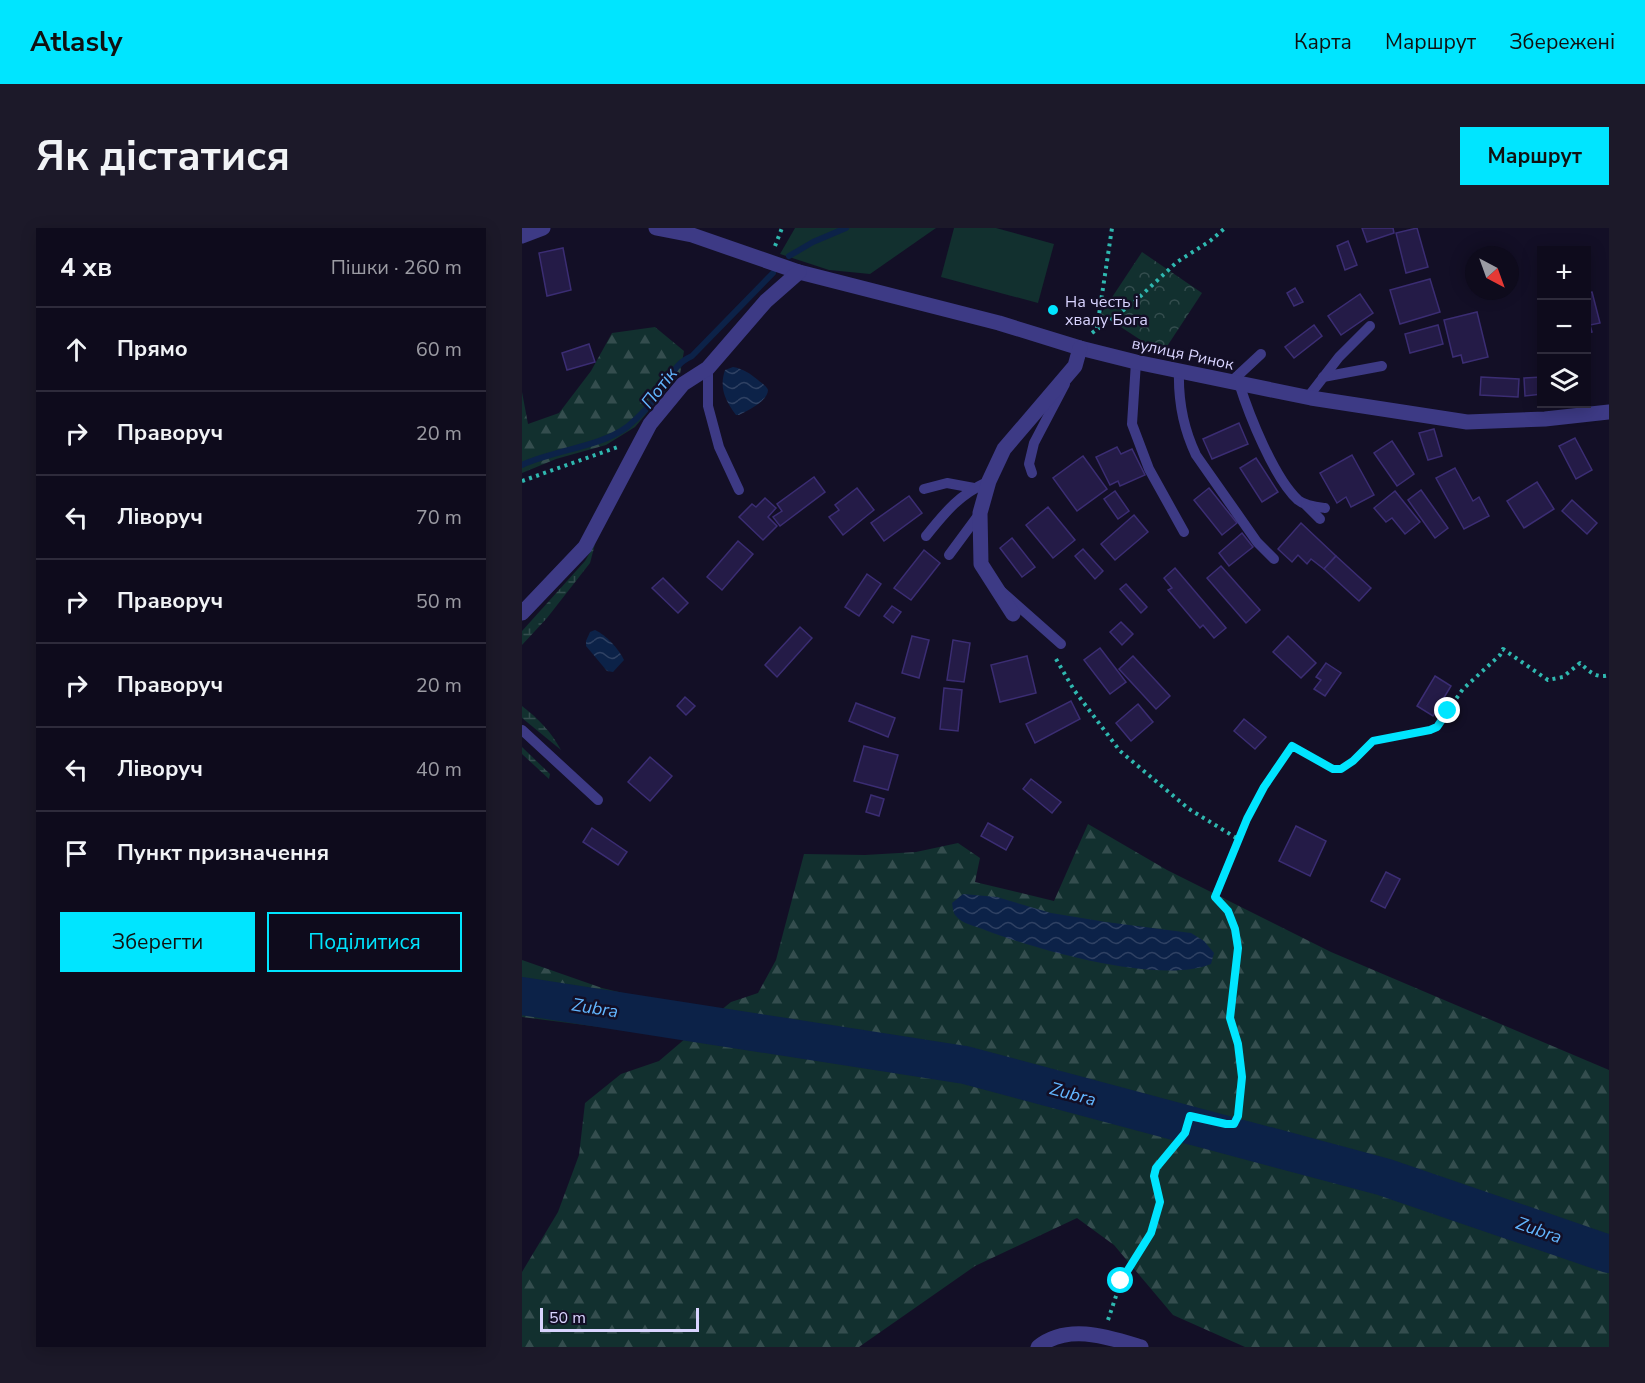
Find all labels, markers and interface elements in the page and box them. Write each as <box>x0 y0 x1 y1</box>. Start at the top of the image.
text: Atlasly <box>30 23 122 61</box>
text: Карта <box>1294 28 1352 56</box>
text: Маршрут <box>1385 28 1476 56</box>
text: Збережені <box>1509 28 1615 56</box>
button: Маршрут <box>1460 127 1609 185</box>
text: Як дістатися <box>36 128 290 185</box>
north arrow <box>1465 246 1519 300</box>
map controls <box>1537 246 1591 408</box>
button: + <box>1537 246 1591 300</box>
text: 4 хв <box>60 250 112 285</box>
text: Пішки · 260 m <box>331 254 462 281</box>
place label: На честь і хвалу Бога <box>1065 291 1148 331</box>
button: − <box>1537 300 1591 354</box>
marker: На честь і хвалу Бога <box>1046 303 1060 317</box>
street label: вулиця Ринок <box>1130 332 1236 376</box>
icon: ahead <box>60 333 93 366</box>
text: Прямо <box>117 334 188 364</box>
text: 60 m <box>416 336 462 363</box>
button: layers <box>1537 354 1591 408</box>
water label: Потік <box>635 362 683 413</box>
icon: right <box>60 417 93 450</box>
text: Праворуч <box>117 418 223 448</box>
text: 20 m <box>416 420 462 447</box>
icon: left <box>60 501 93 534</box>
text: Ліворуч <box>117 502 203 532</box>
text: 70 m <box>416 504 462 531</box>
icon: right <box>60 585 93 618</box>
text: Праворуч <box>117 586 223 616</box>
text: 50 m <box>416 588 462 615</box>
icon: right <box>60 669 93 702</box>
text: Праворуч <box>117 670 223 700</box>
text: 20 m <box>416 672 462 699</box>
route end <box>1434 697 1460 723</box>
icon: left <box>60 753 93 786</box>
text: Ліворуч <box>117 754 203 784</box>
text: 40 m <box>416 756 462 783</box>
icon: arrive <box>60 837 93 870</box>
text: Пункт призначення <box>117 838 329 868</box>
button: Зберегти <box>60 912 255 972</box>
button: Поділитися <box>267 912 462 972</box>
water label: Zubra <box>570 992 620 1024</box>
water label: Zubra <box>1047 1076 1099 1112</box>
water label: Zubra <box>1513 1211 1565 1249</box>
route start <box>1107 1267 1133 1293</box>
scale bar <box>540 1305 699 1332</box>
text: 50 m <box>549 1307 586 1329</box>

